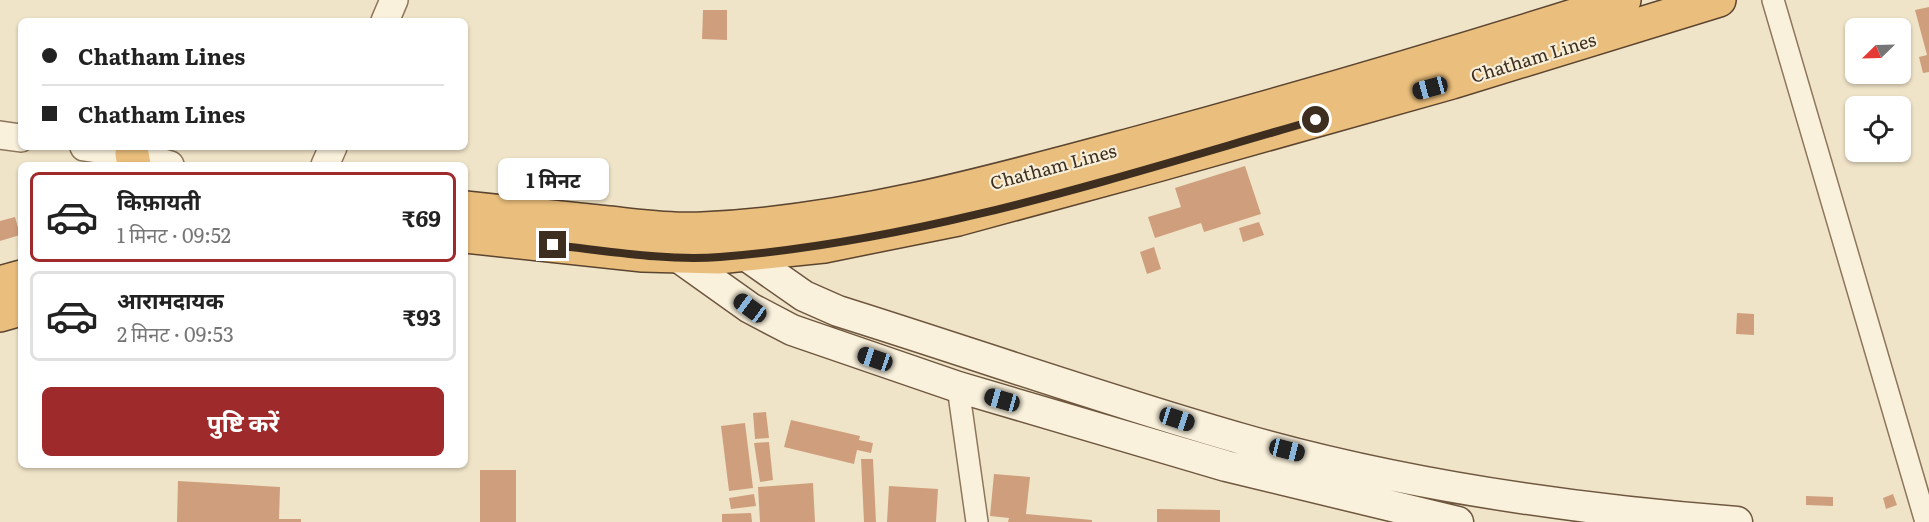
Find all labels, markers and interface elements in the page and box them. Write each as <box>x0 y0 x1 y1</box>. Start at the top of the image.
north arrow <box>1845 18 1911 84</box>
map controls <box>1845 18 1911 162</box>
street label: Chatham Lines <box>1467 25 1599 89</box>
text: Chatham Lines <box>78 39 245 72</box>
car <box>1410 75 1450 101</box>
button: locate <box>1845 96 1911 162</box>
text: Chatham Lines <box>78 97 245 130</box>
route start <box>1302 106 1329 133</box>
street label: Chatham Lines <box>987 136 1119 196</box>
callout: 1 मिनट <box>498 158 608 200</box>
text: 1 मिनट <box>526 164 581 194</box>
text: किफ़ायती <box>117 184 201 217</box>
icon: car <box>45 190 99 244</box>
text: ₹69 <box>402 201 441 234</box>
text: 1 मिनट · 09:52 <box>117 219 231 249</box>
route end <box>539 231 566 258</box>
text: आरामदायक <box>117 283 224 316</box>
icon: car <box>45 289 99 343</box>
car <box>730 290 770 326</box>
text: ₹93 <box>403 300 441 333</box>
text: 2 मिनट · 09:53 <box>117 318 234 348</box>
car <box>855 345 895 373</box>
car <box>982 386 1022 414</box>
button: पुष्टि करें <box>42 387 444 456</box>
car <box>1157 405 1197 433</box>
car <box>1267 437 1307 463</box>

